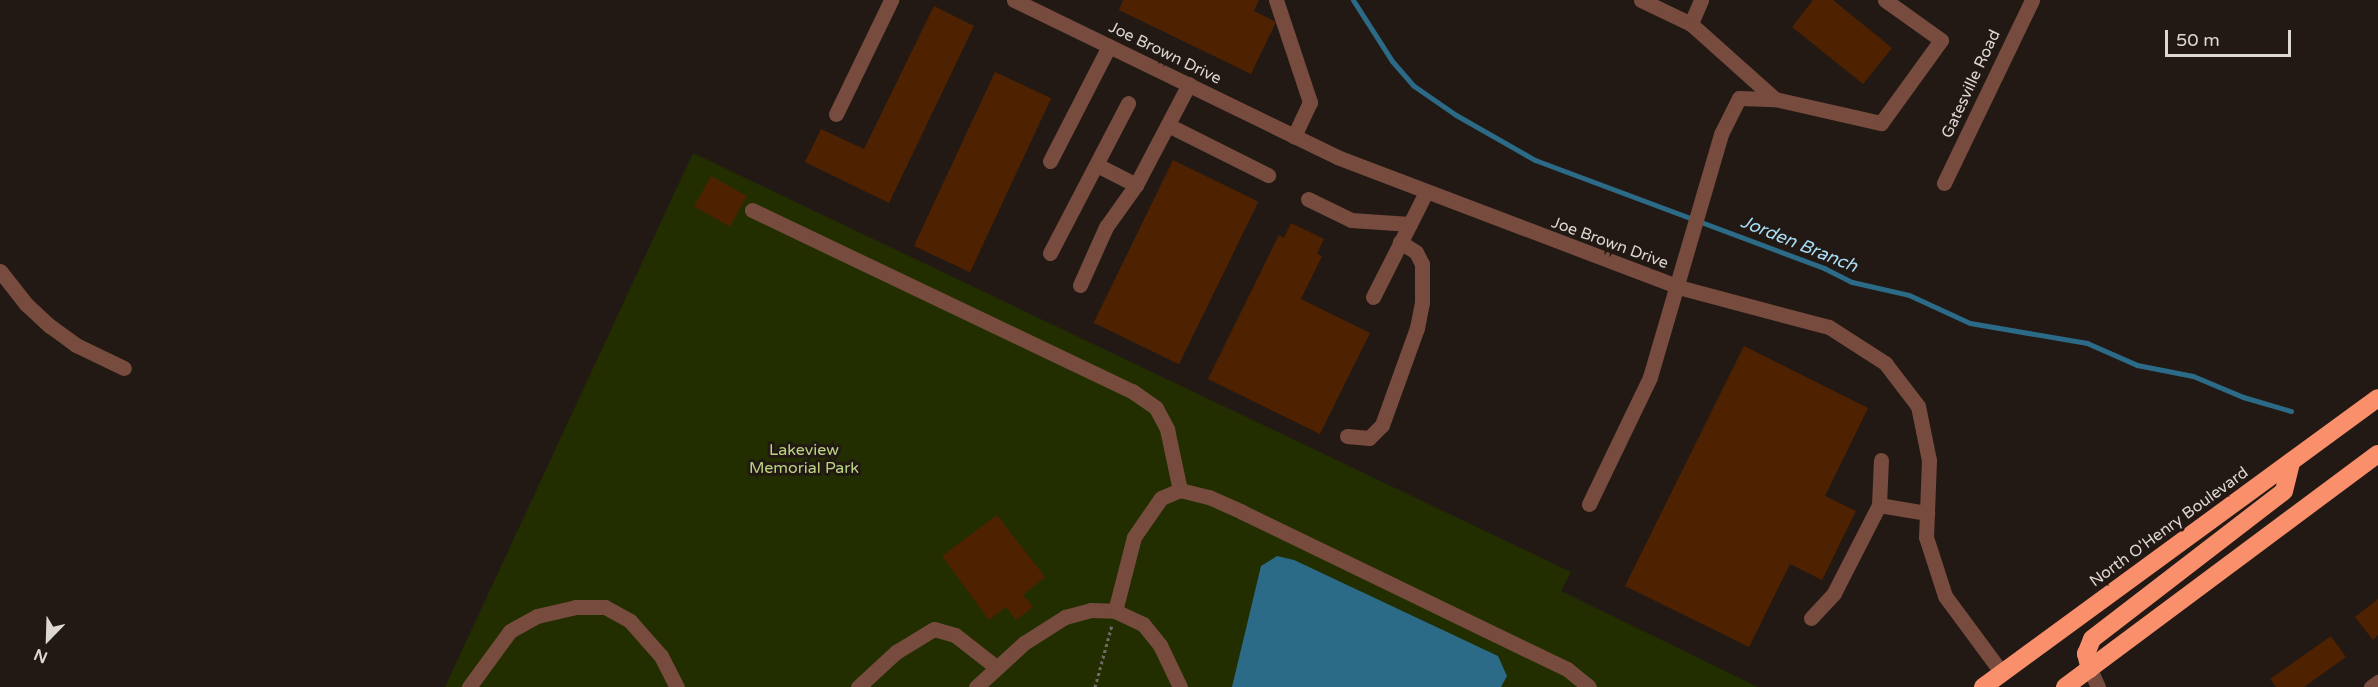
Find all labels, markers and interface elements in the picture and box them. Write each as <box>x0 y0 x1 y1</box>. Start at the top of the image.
street label: Joe Brown Drive <box>1106 17 1224 89</box>
scale bar <box>2168 18 2294 56</box>
street label: Gatesville Road <box>1937 27 2005 141</box>
text: 50 m <box>2176 29 2220 51</box>
water label: Jorden Branch <box>1737 211 1861 277</box>
street label: Joe Brown Drive <box>1549 213 1671 273</box>
park label: Lakeview Memorial Park <box>749 440 859 478</box>
street label: North O'Henry Boulevard <box>2086 463 2252 591</box>
north arrow <box>18 609 78 669</box>
text: N <box>31 644 51 667</box>

